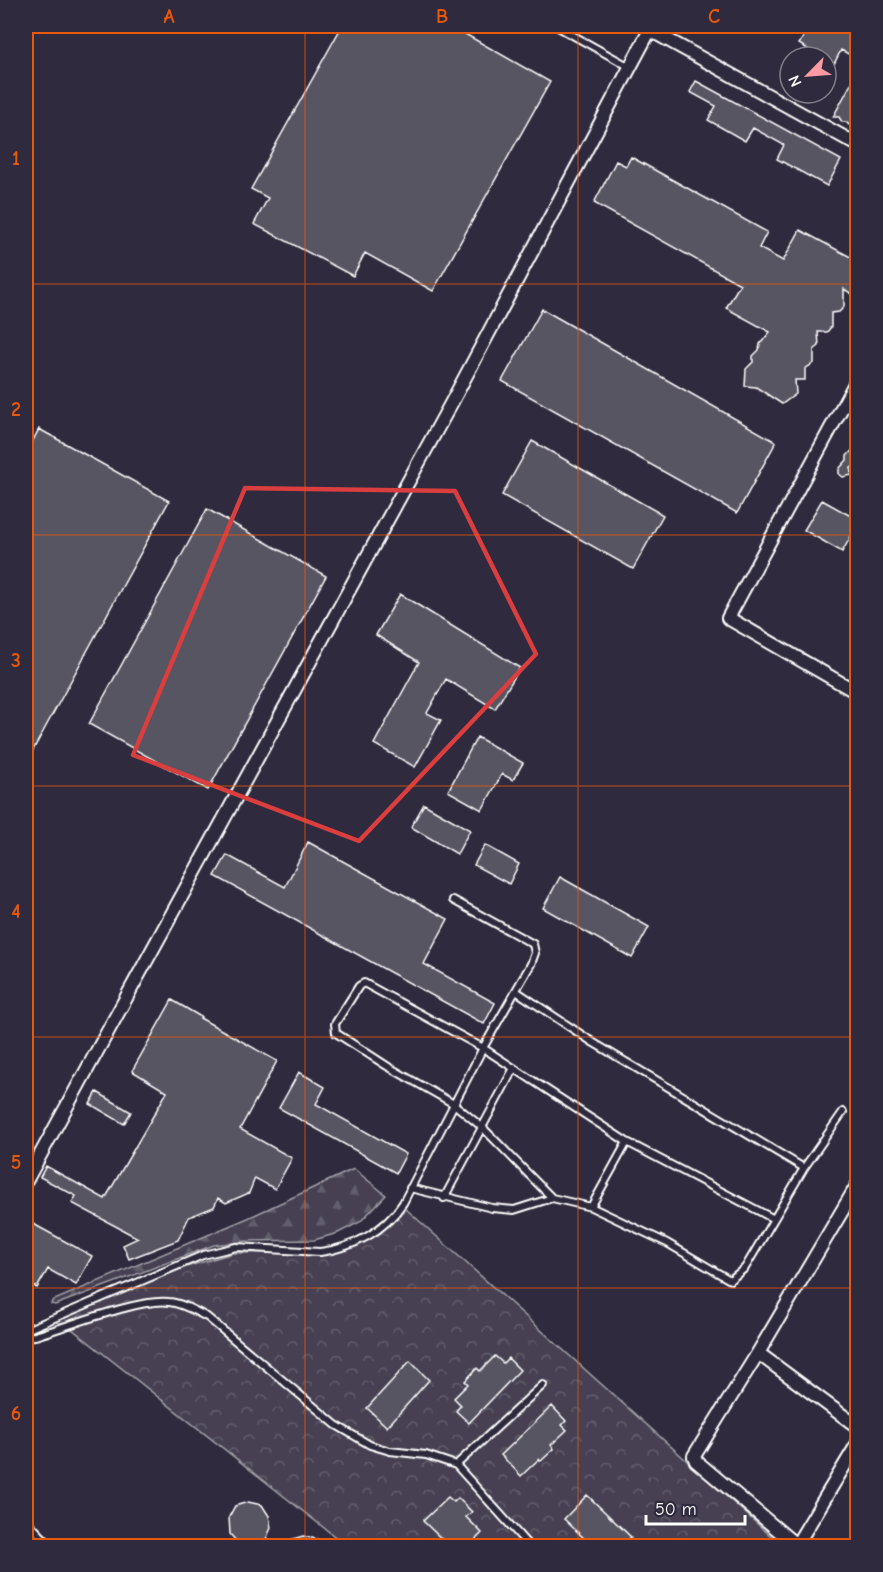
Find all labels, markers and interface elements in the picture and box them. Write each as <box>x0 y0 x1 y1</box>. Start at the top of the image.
text: A <box>163 5 175 28</box>
text: B <box>436 5 448 28</box>
text: C <box>708 5 720 28</box>
north arrow <box>778 45 838 105</box>
text: N <box>785 72 806 89</box>
text: 1 <box>12 147 20 170</box>
text: 2 <box>11 398 21 421</box>
text: 3 <box>11 649 21 672</box>
text: 4 <box>11 900 21 923</box>
text: 5 <box>11 1151 21 1174</box>
text: 6 <box>11 1402 21 1425</box>
scale bar <box>646 1488 745 1526</box>
text: 50 m <box>655 1499 697 1520</box>

